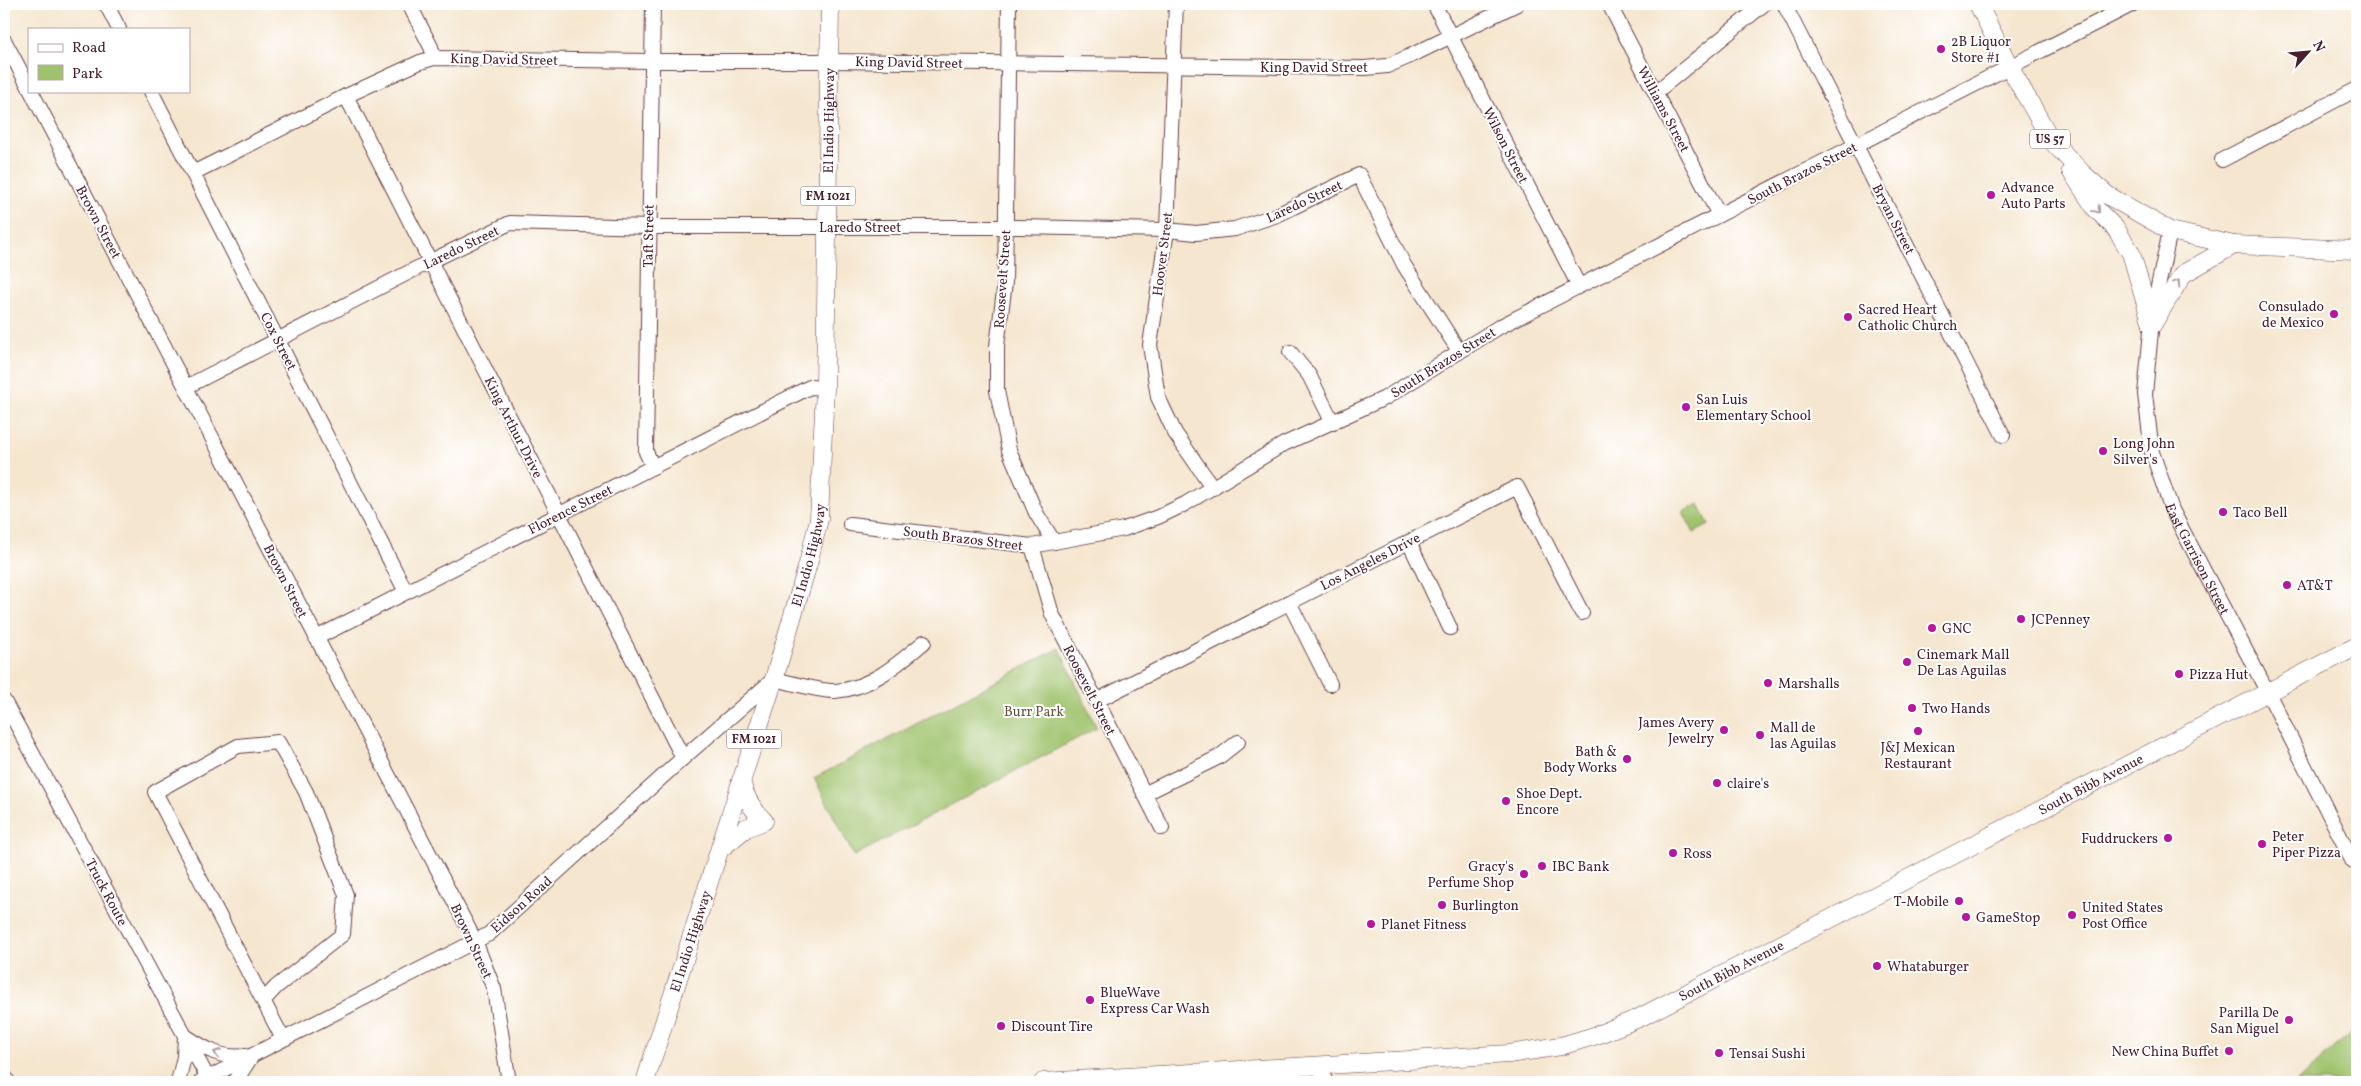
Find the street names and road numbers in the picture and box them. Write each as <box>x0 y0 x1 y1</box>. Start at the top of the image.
street label: King David Street <box>450 50 558 71</box>
street label: King David Street <box>855 53 963 74</box>
street label: King David Street <box>1260 59 1368 78</box>
street label: Williams Street <box>1632 63 1693 156</box>
street label: El Indio Highway <box>820 67 840 174</box>
street label: Wilson Street <box>1477 104 1532 187</box>
road number: US 57 <box>2030 130 2070 148</box>
street label: South Brazos Street <box>1745 138 1861 210</box>
street label: Laredo Street <box>1263 176 1346 228</box>
street label: Bryan Street <box>1867 181 1919 258</box>
street label: Brown Street <box>70 183 125 263</box>
road number: FM 1021 <box>800 187 856 206</box>
street label: Taft Street <box>639 204 660 268</box>
street label: Hoover Street <box>1149 211 1178 297</box>
street label: Laredo Street <box>819 219 901 238</box>
street label: Laredo Street <box>421 222 503 275</box>
street label: Roosevelt Street <box>991 229 1016 329</box>
street label: Cox Street <box>255 309 300 374</box>
street label: South Brazos Street <box>1388 323 1500 403</box>
street label: King Arthur Drive <box>479 374 547 482</box>
street label: Florence Street <box>525 481 616 540</box>
street label: East Garrison Street <box>2159 501 2233 619</box>
street label: El Indio Highway <box>788 503 831 609</box>
street label: South Brazos Street <box>902 523 1024 556</box>
street label: Los Angeles Drive <box>1317 529 1424 596</box>
street label: Brown Street <box>258 541 311 622</box>
street label: Roosevelt Street <box>1058 642 1120 739</box>
road number: FM 1021 <box>726 730 782 749</box>
street label: South Bibb Avenue <box>2035 750 2147 820</box>
street label: Truck Route <box>80 856 132 930</box>
street label: Eidson Road <box>487 872 557 938</box>
street label: El Indio Highway <box>666 888 717 995</box>
street label: Brown Street <box>445 901 496 982</box>
street label: South Bibb Avenue <box>1676 936 1788 1007</box>

